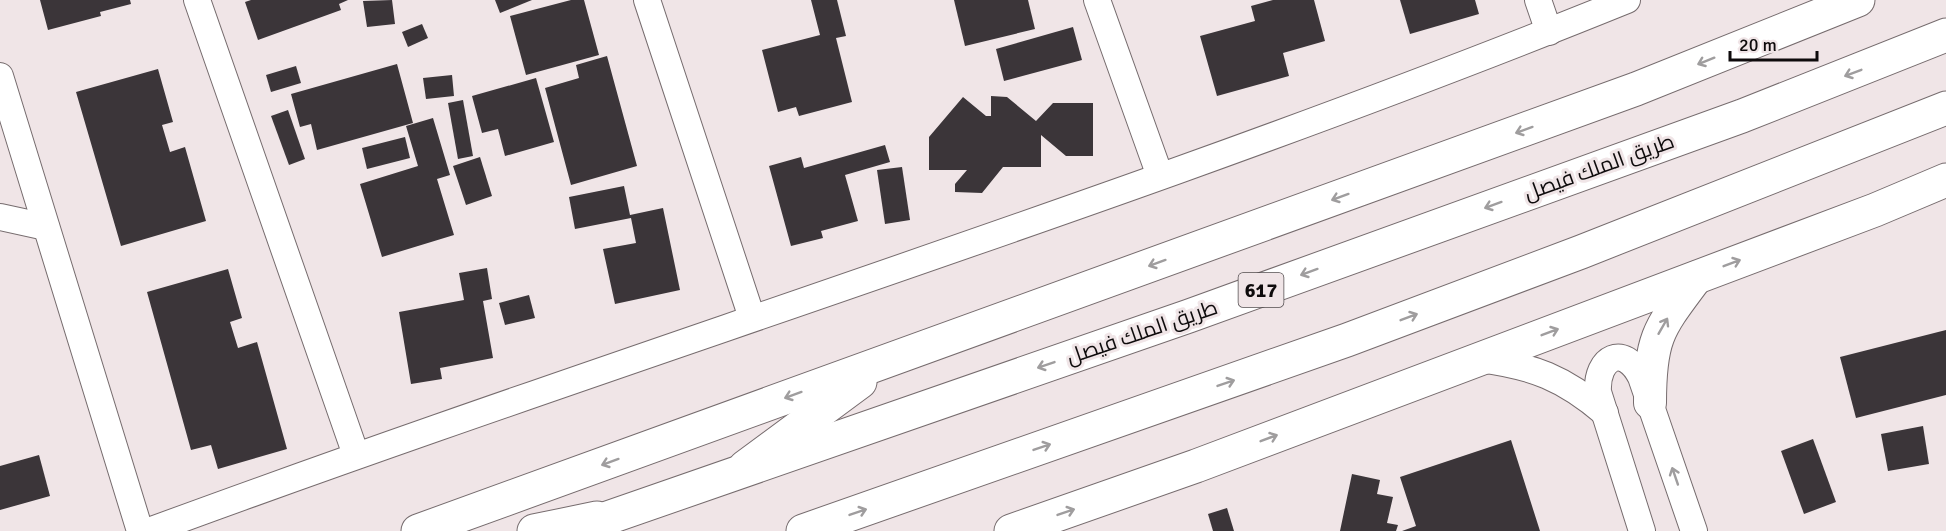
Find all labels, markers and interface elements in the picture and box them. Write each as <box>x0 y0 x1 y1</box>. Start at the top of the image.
scale bar <box>1730 24 1817 62</box>
text: 20 m <box>1739 34 1777 56</box>
one-way arrow <box>1697 56 1716 67</box>
one-way arrow <box>1844 68 1863 79</box>
one-way arrow <box>1515 125 1533 136</box>
street label: طريق الملك فيصل <box>1520 128 1678 206</box>
one-way arrow <box>1331 192 1350 203</box>
one-way arrow <box>1484 201 1503 212</box>
one-way arrow <box>1723 257 1741 268</box>
one-way arrow <box>1148 258 1167 269</box>
one-way arrow <box>1301 267 1319 278</box>
road number: 617 <box>1238 273 1284 307</box>
street label: طريق الملك فيصل <box>1063 294 1221 370</box>
one-way arrow <box>1400 310 1418 321</box>
one-way arrow <box>1657 318 1669 335</box>
one-way arrow <box>1540 326 1559 337</box>
one-way arrow <box>1037 360 1056 371</box>
one-way arrow <box>1216 376 1235 387</box>
one-way arrow <box>784 390 803 401</box>
one-way arrow <box>1259 432 1278 443</box>
one-way arrow <box>1032 441 1051 452</box>
one-way arrow <box>601 457 620 468</box>
one-way arrow <box>1668 467 1679 486</box>
one-way arrow <box>848 505 867 516</box>
one-way arrow <box>1056 505 1075 516</box>

